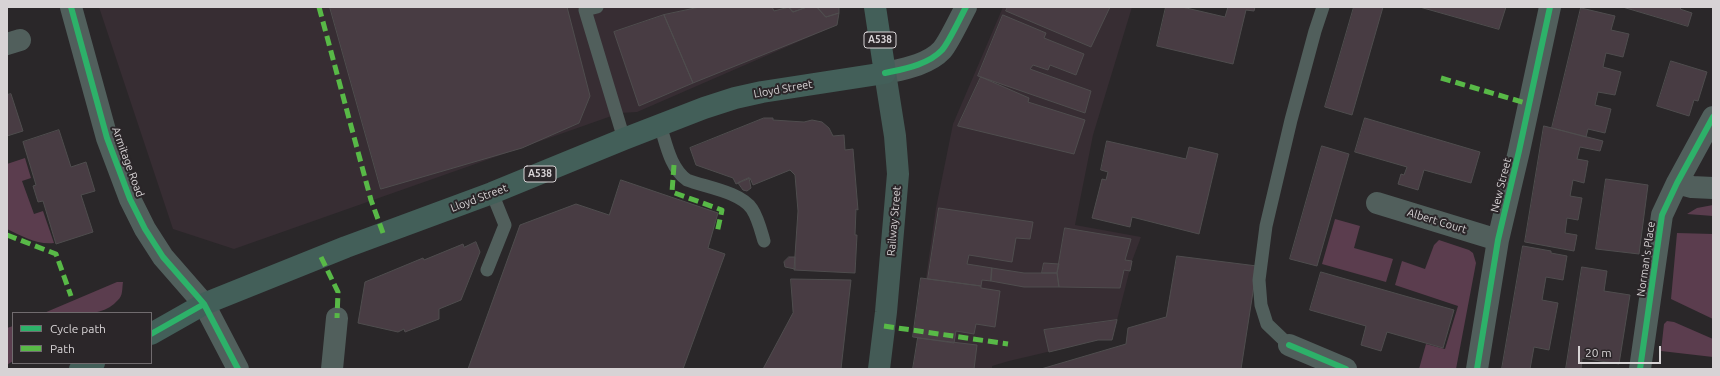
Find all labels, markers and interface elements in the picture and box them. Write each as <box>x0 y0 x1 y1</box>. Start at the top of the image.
road number: A538 <box>864 32 896 48</box>
street label: Lloyd Street <box>752 77 814 101</box>
street label: Armitage Road <box>109 125 147 199</box>
street label: New Street <box>1488 156 1514 214</box>
road number: A538 <box>524 166 556 182</box>
street label: Lloyd Street <box>449 181 509 215</box>
street label: Railway Street <box>884 185 904 257</box>
street label: Albert Court <box>1406 206 1468 236</box>
street label: Norman's Place <box>1634 221 1658 297</box>
legend <box>12 312 152 364</box>
text: Cycle path <box>50 322 106 335</box>
scale bar <box>1580 338 1663 364</box>
text: Path <box>50 342 75 355</box>
text: 20 m <box>1585 346 1612 359</box>

